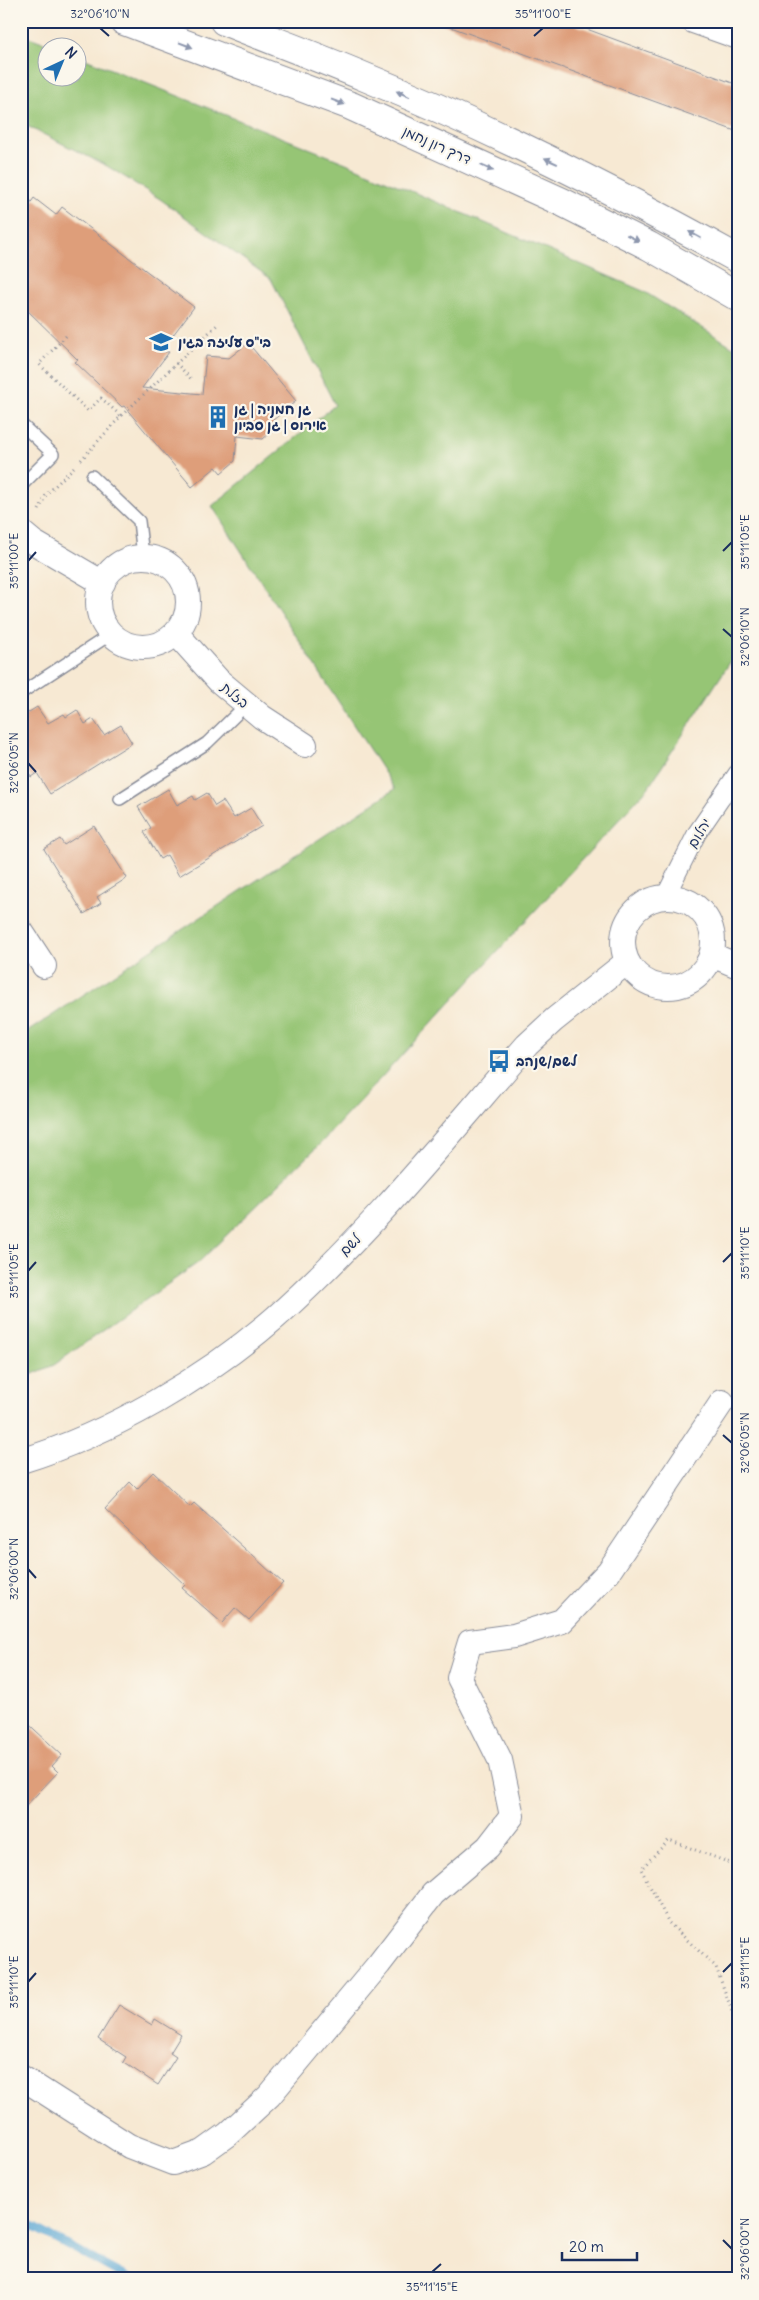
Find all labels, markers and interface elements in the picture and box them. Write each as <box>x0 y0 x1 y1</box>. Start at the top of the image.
text: 32°06'10"N <box>70 6 130 21</box>
text: 35°11'00"E <box>515 6 571 21</box>
north arrow <box>38 38 88 88</box>
one-way arrow <box>179 41 193 49</box>
text: N <box>61 43 81 62</box>
one-way arrow <box>396 89 410 97</box>
one-way arrow <box>331 99 346 106</box>
street label: דרך רון נחמן <box>400 122 474 168</box>
one-way arrow <box>544 157 558 165</box>
one-way arrow <box>480 164 494 172</box>
one-way arrow <box>689 231 702 240</box>
one-way arrow <box>626 234 640 242</box>
school or university icon: בי"ס עליזה בגין <box>148 329 174 355</box>
place label: בי"ס עליזה בגין <box>178 333 271 351</box>
place label: גן חמניה | גן אירוס | גן סביון <box>234 400 327 435</box>
building icon: גן חמניה | גן אירוס | גן סביון <box>205 404 231 430</box>
text: 35°11'05"E <box>737 514 752 570</box>
text: 35°11'00"E <box>6 533 21 589</box>
text: 32°06'10"N <box>737 607 752 667</box>
street label: בזלת <box>217 678 253 712</box>
text: 32°06'05"N <box>6 732 21 794</box>
street label: יהלום <box>683 815 715 851</box>
bus stop icon: לשם/שנהב <box>486 1048 512 1074</box>
place label: לשם/שנהב <box>515 1052 578 1070</box>
text: 35°11'10"E <box>737 1226 752 1280</box>
street label: לשם <box>335 1230 365 1260</box>
text: 35°11'05"E <box>6 1243 21 1299</box>
text: 32°06'05"N <box>737 1412 752 1474</box>
text: 32°06'00"N <box>6 1538 21 1600</box>
text: 35°11'15"E <box>737 1937 752 1989</box>
text: 35°11'10"E <box>6 1955 21 2009</box>
text: 32°06'00"N <box>737 2218 752 2280</box>
scale bar <box>562 2230 636 2262</box>
text: 20 m <box>569 2237 604 2256</box>
text: 35°11'15"E <box>406 2279 458 2294</box>

